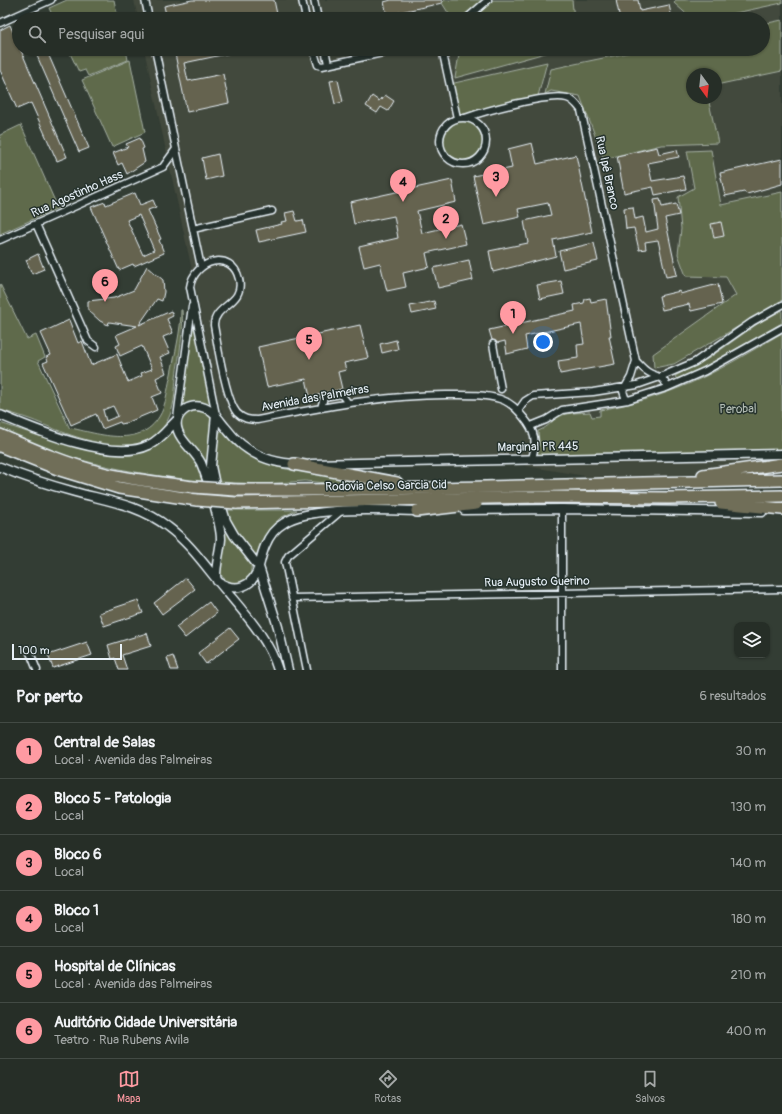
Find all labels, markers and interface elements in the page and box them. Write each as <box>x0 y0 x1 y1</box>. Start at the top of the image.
search box <box>12 12 770 56</box>
icon: search <box>26 23 48 45</box>
text: Pesquisar aqui <box>58 25 144 44</box>
north arrow <box>686 68 722 104</box>
street label: Rua Ipê Branco <box>592 135 622 212</box>
pin: 3 <box>483 164 509 197</box>
street label: Rua Agostinho Hass <box>29 167 126 221</box>
pin: 4 <box>390 169 416 202</box>
pin: 2 <box>433 206 459 239</box>
pin: 6 <box>92 269 118 302</box>
pin: 1 <box>500 301 526 334</box>
pin: 5 <box>296 327 322 360</box>
your location <box>533 332 553 352</box>
street label: Avenida das Palmeiras <box>260 381 371 415</box>
park label: Perobal <box>719 402 757 417</box>
street label: Marginal PR 445 <box>497 439 579 455</box>
street label: Rodovia Celso Garcia Cid <box>325 477 447 495</box>
street label: Rua Augusto Guerino <box>484 574 590 590</box>
map controls <box>734 622 770 658</box>
button: layers <box>734 622 770 658</box>
scale bar <box>12 642 122 661</box>
text: 100 m <box>18 644 49 657</box>
text: Por perto <box>16 686 83 707</box>
text: 6 resultados <box>699 688 766 704</box>
text: Central de Salas <box>54 733 155 752</box>
text: 1 <box>26 743 32 759</box>
text: 30 m <box>736 743 766 759</box>
text: Local · Avenida das Palmeiras <box>54 752 212 768</box>
text: Bloco 5 - Patologia <box>54 789 171 808</box>
text: 2 <box>25 799 33 815</box>
text: 130 m <box>730 799 766 815</box>
text: Local <box>54 808 84 824</box>
text: Bloco 6 <box>54 845 102 864</box>
text: 3 <box>25 855 33 871</box>
text: 140 m <box>730 855 766 871</box>
text: Local <box>54 864 84 880</box>
text: Bloco 1 <box>54 901 99 920</box>
text: 4 <box>25 911 33 927</box>
text: 180 m <box>731 911 766 927</box>
text: Local <box>54 920 84 936</box>
text: Hospital de Clínicas <box>54 957 176 976</box>
text: 5 <box>25 967 33 983</box>
text: 210 m <box>730 967 766 983</box>
text: Local · Avenida das Palmeiras <box>54 976 212 992</box>
text: Auditório Cidade Universitária <box>54 1013 237 1032</box>
text: 6 <box>25 1023 33 1039</box>
text: 400 m <box>726 1023 766 1039</box>
text: Teatro · Rua Rubens Avila <box>54 1032 189 1048</box>
tab: Mapa <box>117 1068 140 1105</box>
tab: Rotas <box>374 1068 401 1105</box>
tab: Salvos <box>635 1068 665 1105</box>

